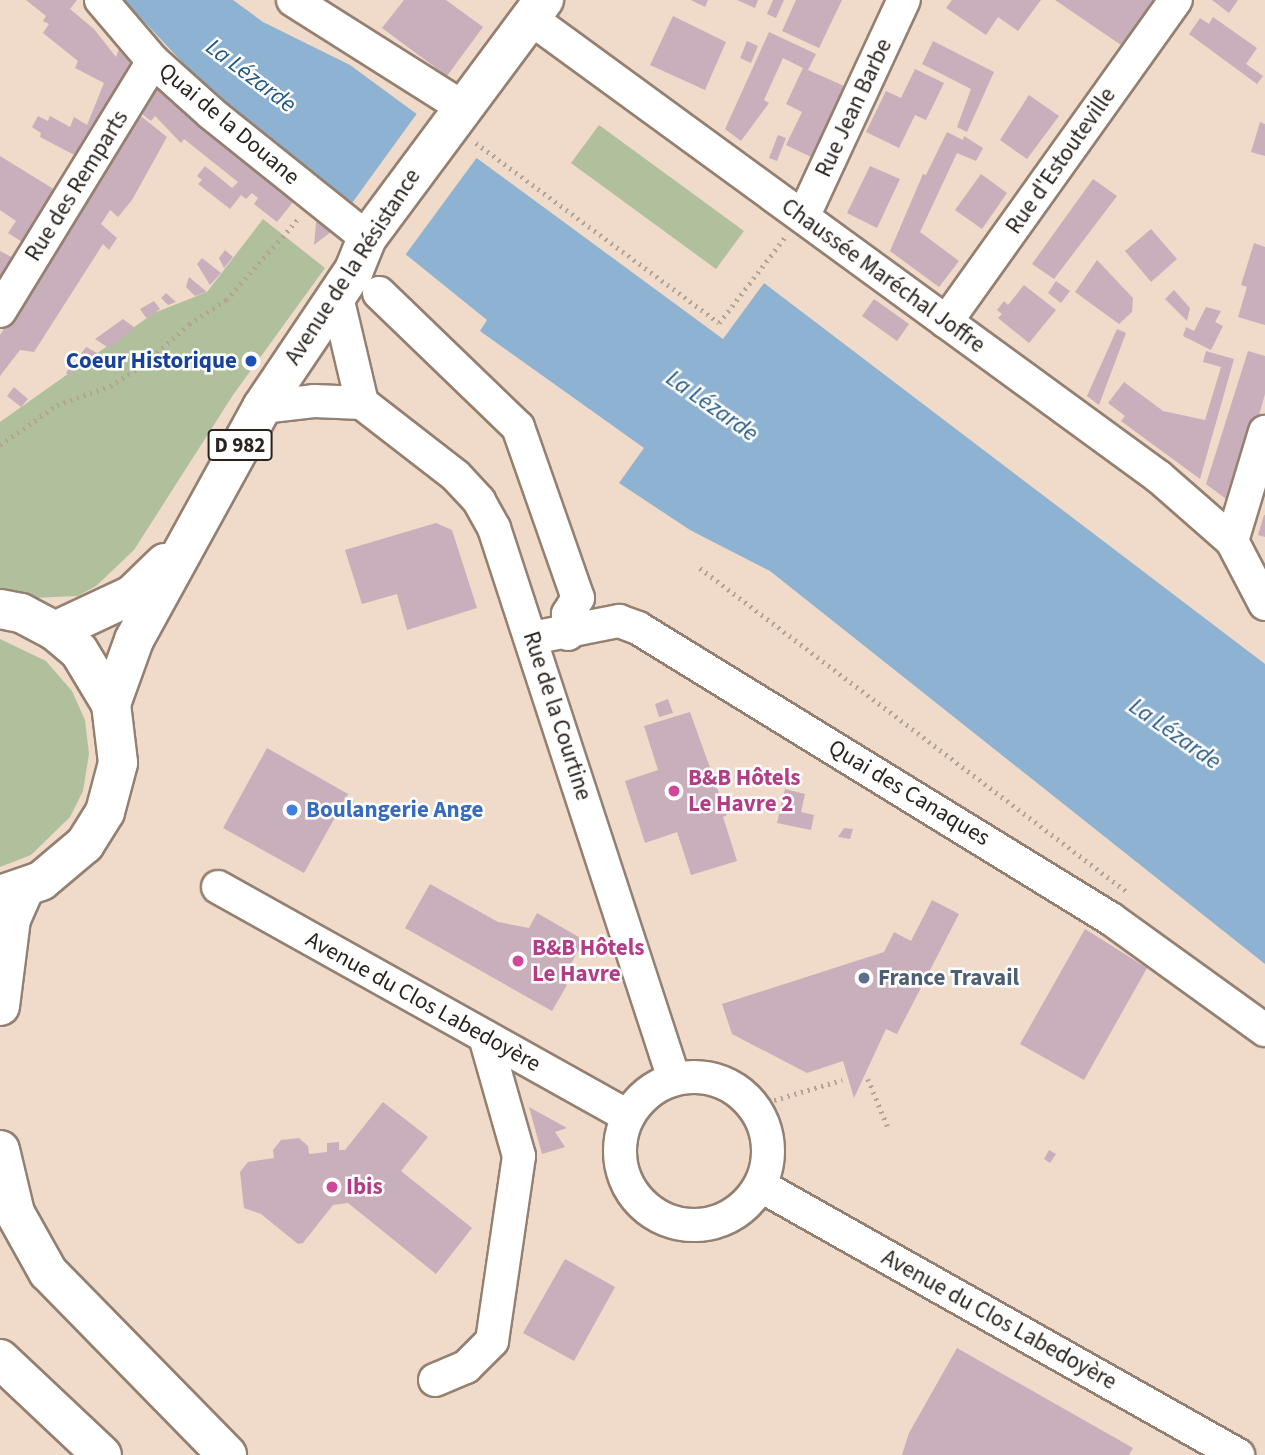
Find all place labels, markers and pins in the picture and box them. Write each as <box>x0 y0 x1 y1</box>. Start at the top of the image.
place label: Coeur Historique <box>66 347 237 375</box>
marker: Coeur Historique <box>243 353 259 369</box>
place label: B&B Hôtels Le Havre 2 <box>688 764 800 818</box>
marker: B&B Hôtels Le Havre 2 <box>666 783 682 799</box>
place label: Boulangerie Ange <box>306 796 484 824</box>
marker: Boulangerie Ange <box>284 802 300 818</box>
place label: B&B Hôtels Le Havre <box>532 934 644 988</box>
marker: B&B Hôtels Le Havre <box>510 953 526 969</box>
place label: France Travail <box>878 964 1019 992</box>
marker: France Travail <box>856 970 872 986</box>
place label: Ibis <box>346 1173 383 1201</box>
marker: Ibis <box>324 1179 340 1195</box>

